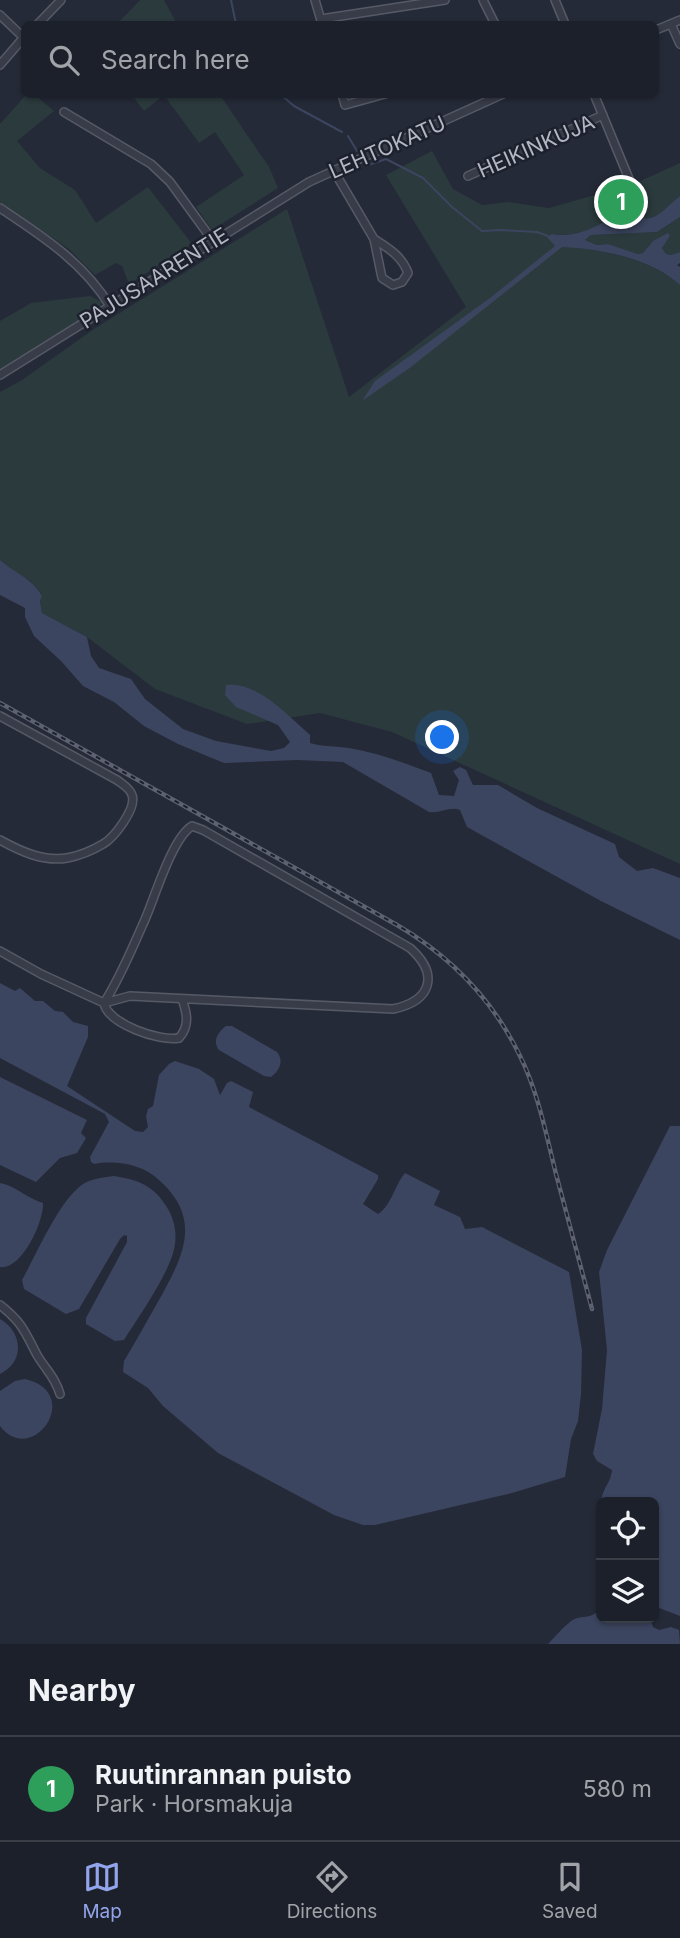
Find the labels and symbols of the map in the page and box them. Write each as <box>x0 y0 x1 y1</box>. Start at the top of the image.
street label: HEIKINKUJA <box>474 109 598 183</box>
street label: LEHTOKATU <box>325 110 449 184</box>
pin: 1 <box>598 176 644 228</box>
street label: PAJUSAARENTIE <box>75 222 233 334</box>
your location <box>425 720 459 754</box>

